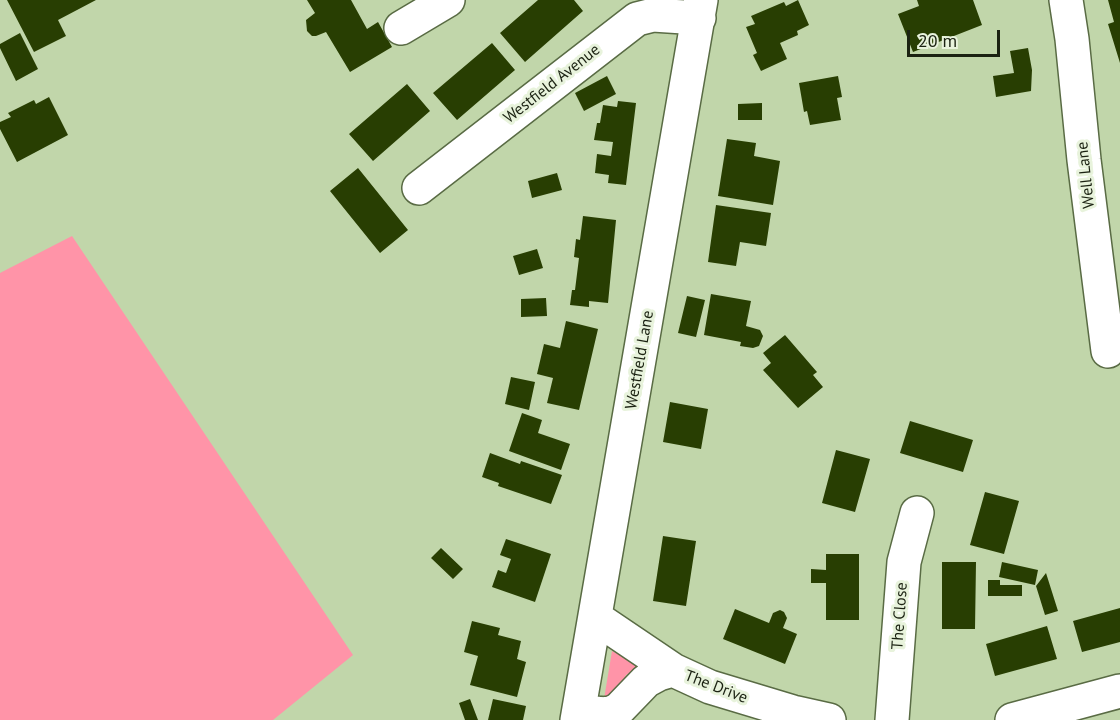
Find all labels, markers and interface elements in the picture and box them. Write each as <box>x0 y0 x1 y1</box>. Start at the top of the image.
scale bar <box>910 18 1003 56</box>
text: 20 m <box>918 29 957 52</box>
street label: Westfield Avenue <box>500 40 604 128</box>
street label: Well Lane <box>1073 141 1099 209</box>
street label: Westfield Lane <box>622 309 658 411</box>
street label: The Close <box>888 582 912 650</box>
street label: The Drive <box>682 666 750 708</box>

